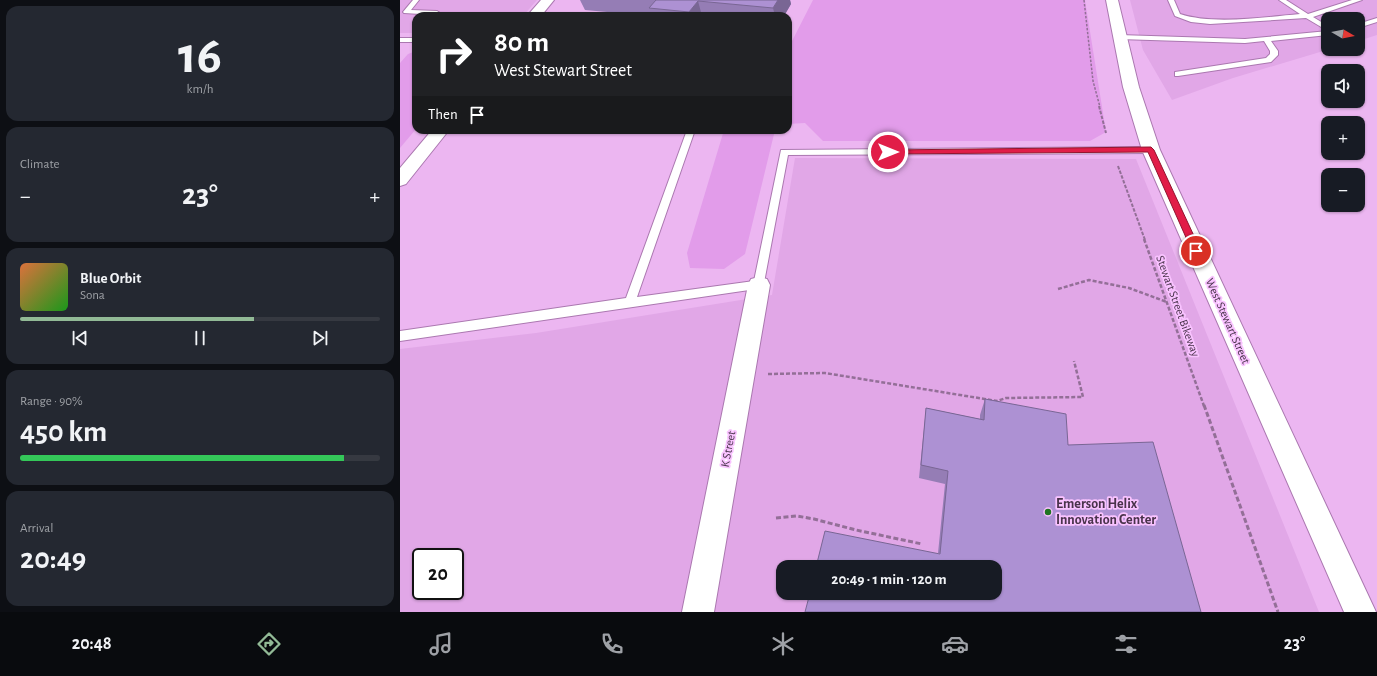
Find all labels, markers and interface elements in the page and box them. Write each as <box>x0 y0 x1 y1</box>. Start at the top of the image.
north arrow <box>1321 12 1365 56</box>
map controls <box>1321 12 1365 212</box>
icon: right <box>428 28 480 80</box>
text: 80 m <box>494 29 549 57</box>
text: 16 <box>178 30 222 82</box>
text: West Stewart Street <box>494 62 632 80</box>
button: sound <box>1321 64 1365 108</box>
text: km/h <box>187 83 213 96</box>
icon: arrive <box>466 104 488 126</box>
text: Then <box>428 107 458 122</box>
button: + <box>1321 116 1365 160</box>
position arrow <box>867 131 909 173</box>
text: Climate <box>20 158 59 171</box>
button: − <box>1321 168 1365 212</box>
text: 23° <box>182 180 218 210</box>
text: − <box>20 185 31 207</box>
text: + <box>369 185 380 207</box>
pin <box>1179 234 1213 268</box>
icon: arrive <box>1185 240 1207 262</box>
street label: Stewart Street Bikeway <box>1153 254 1202 359</box>
text: Blue Orbit <box>80 271 141 286</box>
street label: West Stewart Street <box>1204 277 1252 366</box>
text: Sona <box>80 289 105 302</box>
icon: previous <box>69 327 91 349</box>
icon: pause <box>189 327 211 349</box>
icon: next <box>309 327 331 349</box>
text: Range · 90% <box>20 395 83 408</box>
text: 450 km <box>20 417 107 447</box>
street label: K Street <box>719 430 737 468</box>
place label: Emerson Helix Innovation Center <box>1056 497 1156 527</box>
marker: Emerson Helix Innovation Center <box>1043 507 1053 517</box>
text: Arrival <box>20 522 53 535</box>
text: 20:49 <box>20 544 86 574</box>
speed limit sign: 20 <box>412 548 464 600</box>
text: 20:49 · 1 min · 120 m <box>831 572 947 587</box>
icon: directions <box>255 630 283 658</box>
icon: music <box>427 630 455 658</box>
icon: phone <box>598 630 626 658</box>
icon: climate <box>769 630 797 658</box>
icon: car <box>941 630 969 658</box>
icon: filters <box>1112 630 1140 658</box>
text: 20:48 <box>72 635 112 653</box>
text: 23° <box>1284 635 1305 653</box>

